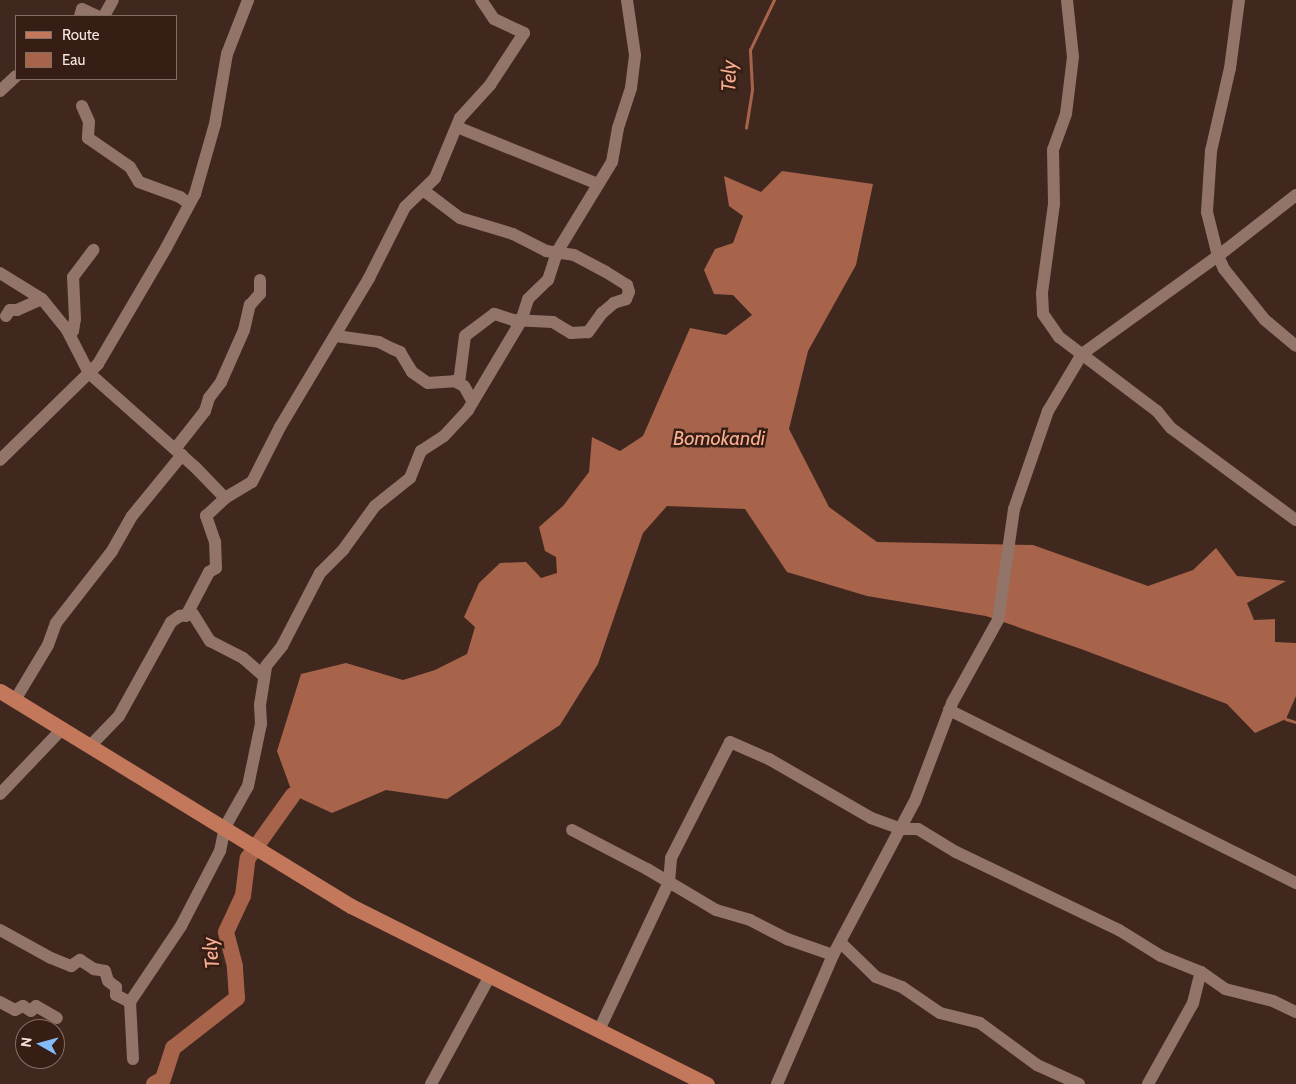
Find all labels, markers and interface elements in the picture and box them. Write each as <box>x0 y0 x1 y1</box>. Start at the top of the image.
legend <box>15 15 178 80</box>
text: Route <box>62 26 100 44</box>
text: Eau <box>62 51 85 69</box>
water label: Tely <box>717 60 741 92</box>
water label: Bomokandi <box>673 426 765 450</box>
water label: Tely <box>197 936 225 970</box>
north arrow <box>15 1019 65 1069</box>
text: N <box>17 1036 36 1048</box>

